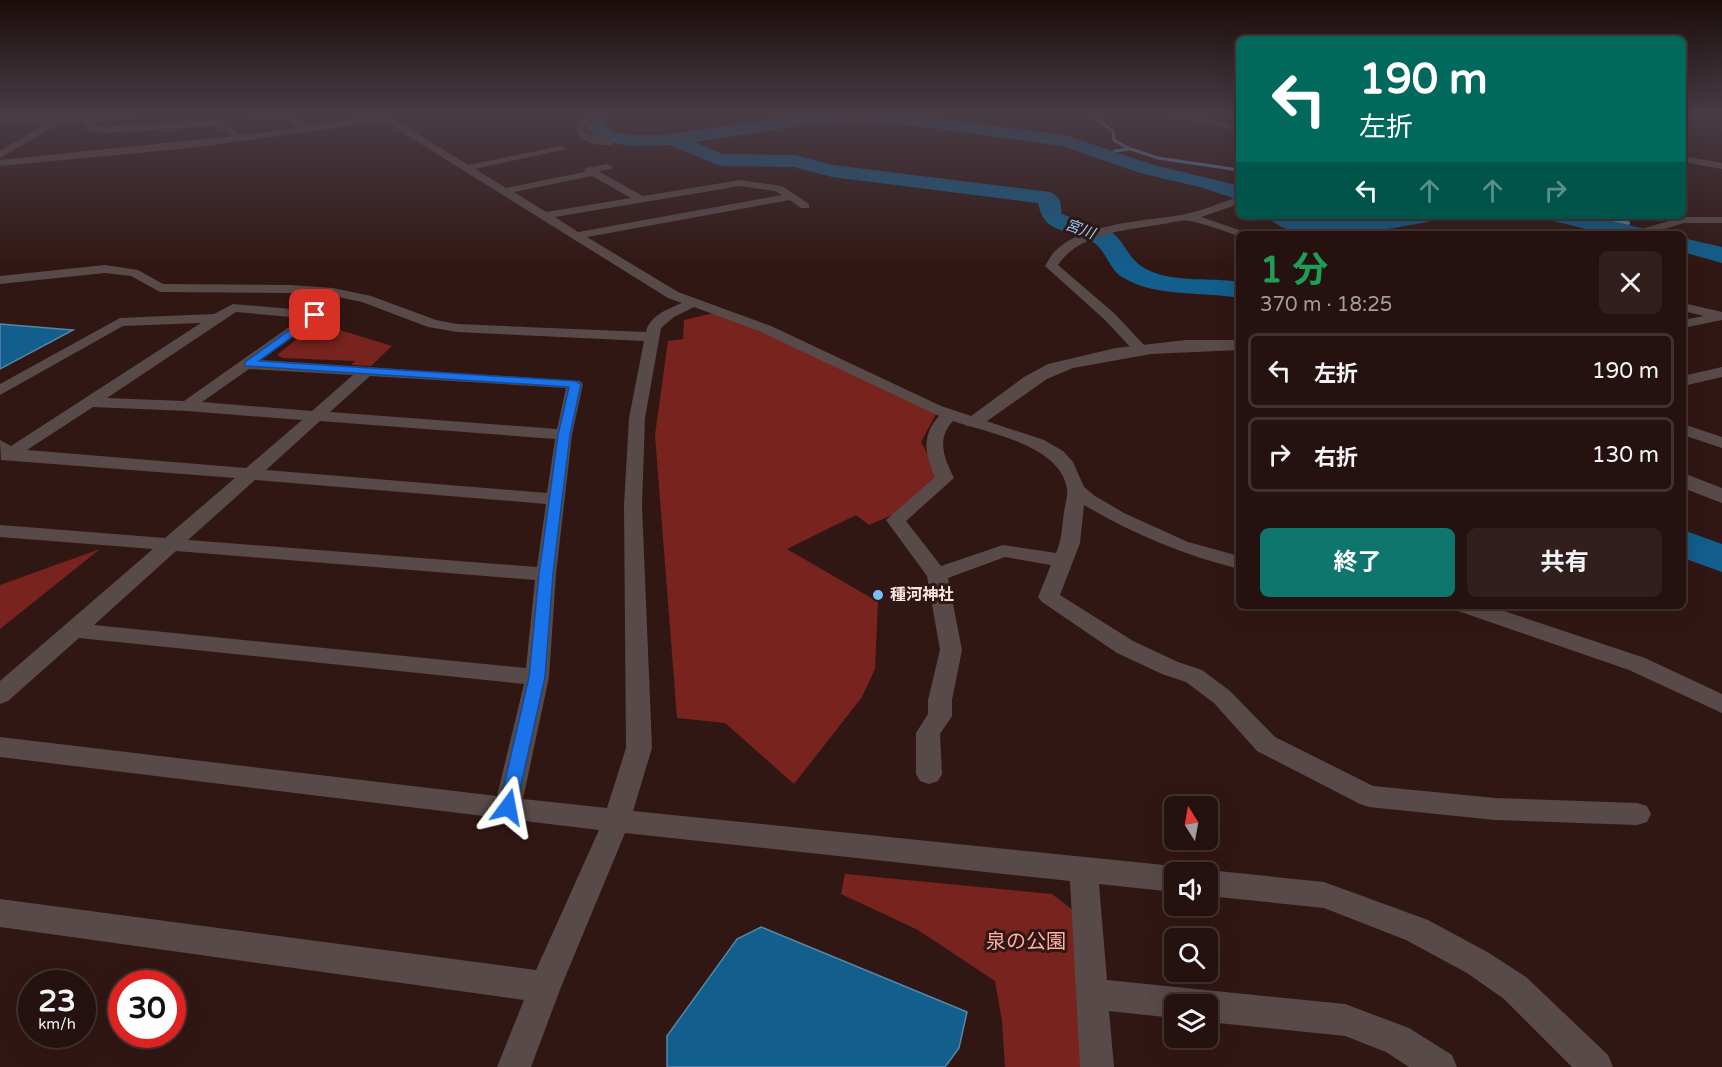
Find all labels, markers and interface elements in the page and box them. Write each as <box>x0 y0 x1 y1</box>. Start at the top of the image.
text: 190 m <box>1359 54 1488 105</box>
icon: left <box>1260 60 1338 138</box>
text: 左折 <box>1359 111 1413 144</box>
icon: left <box>1350 174 1383 207</box>
icon: ahead <box>1413 174 1446 207</box>
icon: ahead <box>1476 174 1509 207</box>
icon: right <box>1539 174 1572 207</box>
water label: 宮川 <box>1063 215 1099 243</box>
text: 1 分 <box>1260 249 1328 292</box>
button: close <box>1599 251 1662 314</box>
pin <box>289 289 340 340</box>
text: 370 m · 18:25 <box>1260 293 1392 317</box>
icon: arrive <box>298 298 331 331</box>
icon: left <box>1263 354 1296 387</box>
text: 190 m <box>1592 358 1659 384</box>
text: 左折 <box>1314 361 1358 387</box>
icon: right <box>1263 438 1296 471</box>
text: 130 m <box>1592 442 1659 468</box>
text: 右折 <box>1314 445 1358 471</box>
button: 終了 <box>1260 528 1455 597</box>
button: 共有 <box>1467 528 1662 597</box>
place label: 種河神社 <box>890 585 954 605</box>
marker: 種河神社 <box>871 588 885 602</box>
position arrow <box>476 775 540 839</box>
north arrow <box>1164 796 1218 850</box>
map controls <box>1164 796 1218 1048</box>
button: sound <box>1164 862 1218 916</box>
button: search <box>1164 928 1218 982</box>
park label: 泉の公園 <box>986 930 1066 954</box>
speed limit sign: 30 <box>108 970 186 1048</box>
text: 23 <box>38 983 76 1020</box>
button: layers <box>1164 994 1218 1048</box>
text: km/h <box>38 1015 76 1033</box>

